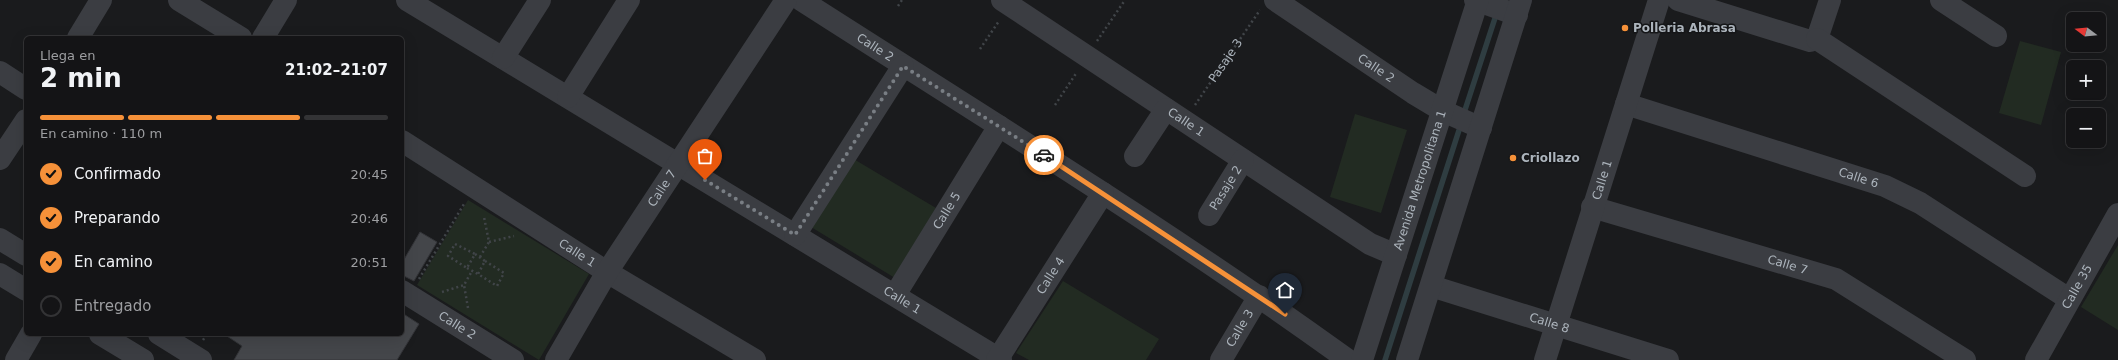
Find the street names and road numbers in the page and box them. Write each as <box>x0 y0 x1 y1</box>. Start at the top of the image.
street label: Calle 2 <box>854 30 896 64</box>
street label: Pasaje 3 <box>1206 36 1245 85</box>
street label: Calle 2 <box>1355 51 1397 86</box>
street label: Calle 1 <box>1165 105 1207 139</box>
street label: Avenida Metropolitana 1 <box>1391 108 1449 252</box>
street label: Calle 1 <box>1589 158 1615 202</box>
street label: Pasaje 2 <box>1207 163 1245 213</box>
street label: Calle 6 <box>1837 165 1880 191</box>
street label: Calle 7 <box>645 167 679 209</box>
street label: Calle 5 <box>930 189 964 232</box>
street label: Calle 1 <box>556 236 598 270</box>
street label: Calle 7 <box>1766 252 1809 277</box>
street label: Calle 4 <box>1034 254 1068 297</box>
street label: Calle 35 <box>2059 262 2095 312</box>
street label: Calle 1 <box>881 283 923 317</box>
street label: Calle 3 <box>1223 307 1256 350</box>
street label: Calle 2 <box>436 308 478 342</box>
street label: Calle 8 <box>1528 310 1571 336</box>

